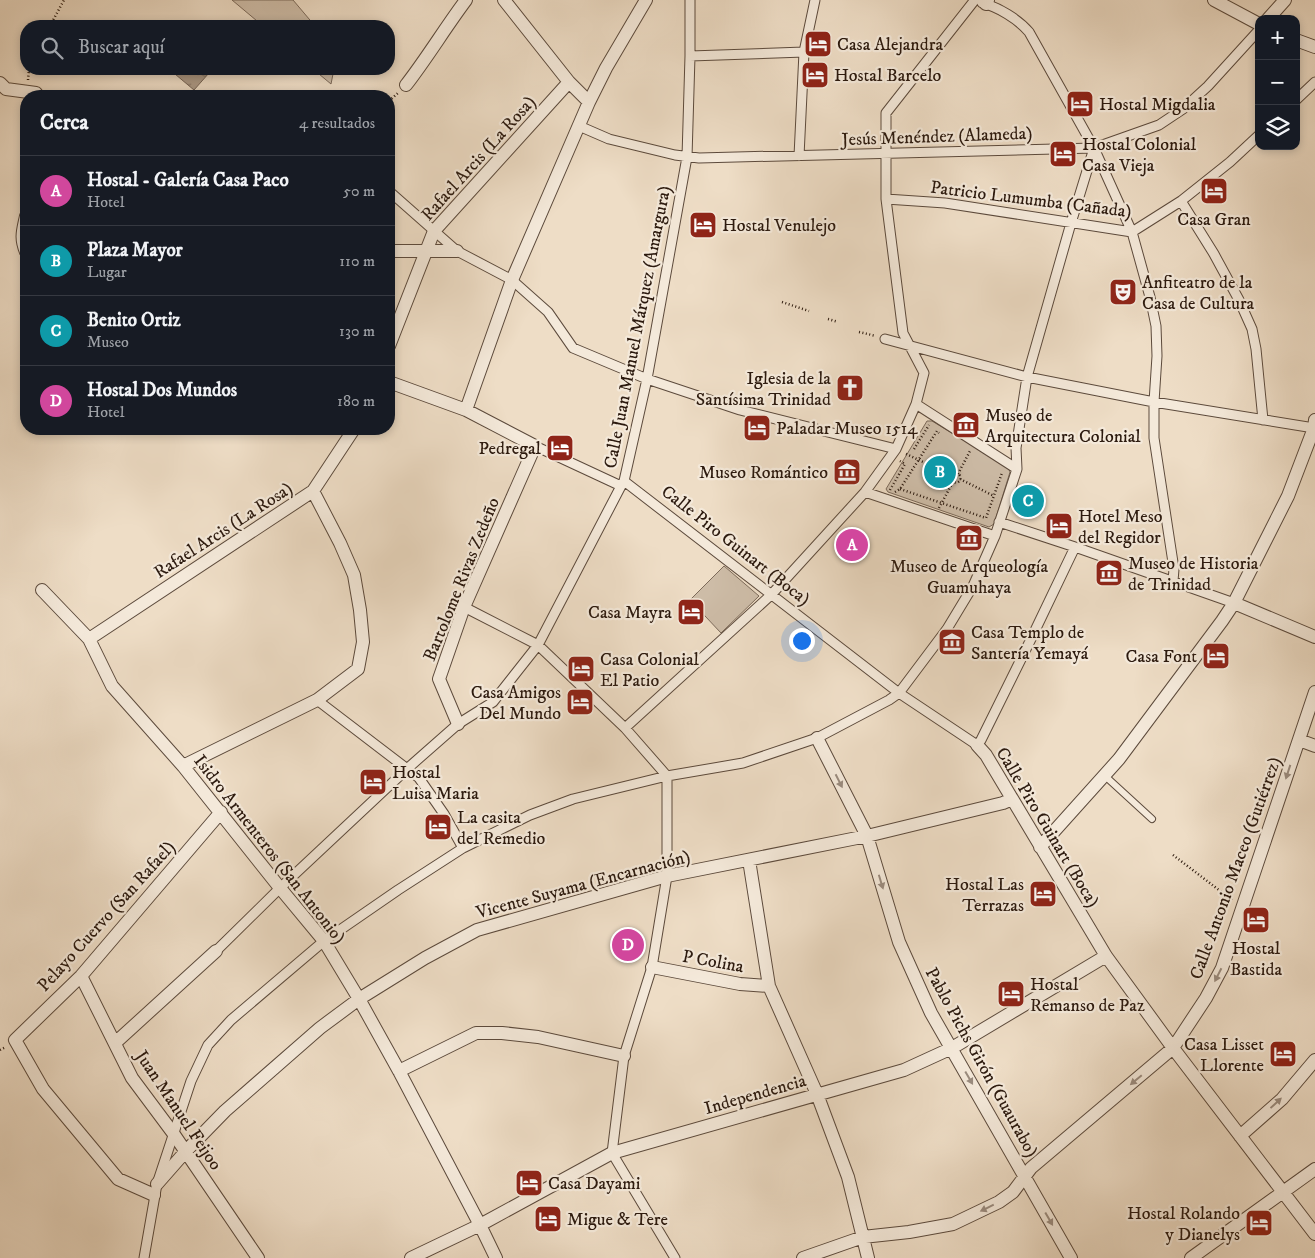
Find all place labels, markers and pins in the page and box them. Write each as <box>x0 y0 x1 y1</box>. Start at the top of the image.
hotel icon: Casa Alejandra <box>803 29 833 59</box>
place label: Casa Alejandra <box>837 34 943 56</box>
hotel icon: Hostal Barcelo <box>800 60 830 90</box>
place label: Hostal Barcelo <box>834 65 941 87</box>
hotel icon: Hostal Migdalia <box>1065 89 1095 119</box>
place label: Hostal Migdalia <box>1099 94 1216 116</box>
place label: Hostal Colonial Casa Vieja <box>1082 134 1197 177</box>
hotel icon: Hostal Colonial Casa Vieja <box>1048 139 1078 169</box>
hotel icon: Casa Gran <box>1199 176 1229 206</box>
place label: Casa Gran <box>1177 209 1251 231</box>
hotel icon: Hostal Venulejo <box>688 210 718 240</box>
place label: Hostal Venulejo <box>722 215 836 237</box>
place label: Anfiteatro de la Casa de Cultura <box>1142 272 1255 315</box>
theatre icon: Anfiteatro de la Casa de Cultura <box>1108 277 1138 307</box>
place label: Iglesia de la Santísima Trinidad <box>696 368 831 411</box>
church icon: Iglesia de la Santísima Trinidad <box>835 373 865 403</box>
place label: Museo de Arquitectura Colonial <box>985 405 1141 448</box>
museum icon: Museo de Arquitectura Colonial <box>951 410 981 440</box>
hotel icon: Paladar Museo 1514 <box>742 413 772 443</box>
place label: Paladar Museo 1514 <box>776 418 918 440</box>
hotel icon: Pedregal <box>545 433 575 463</box>
place label: Pedregal <box>478 438 542 460</box>
pin: B <box>924 453 956 491</box>
museum icon: Museo Romántico <box>832 457 862 487</box>
place label: Museo Romántico <box>699 462 828 484</box>
pin: C <box>1012 482 1044 520</box>
place label: Hotel Meso del Regidor <box>1078 506 1163 549</box>
hotel icon: Hotel Meso del Regidor <box>1044 511 1074 541</box>
museum icon: Museo de Arqueología Guamuhaya <box>954 523 984 553</box>
pin: A <box>836 526 868 564</box>
place label: Museo de Historia de Trinidad <box>1128 553 1259 596</box>
place label: Museo de Arqueología Guamuhaya <box>890 556 1048 599</box>
museum icon: Museo de Historia de Trinidad <box>1094 558 1124 588</box>
hotel icon: Casa Mayra <box>676 597 706 627</box>
place label: Casa Mayra <box>588 602 672 624</box>
place label: Casa Templo de Santería Yemayá <box>971 622 1089 665</box>
museum icon: Casa Templo de Santería Yemayá <box>937 627 967 657</box>
hotel icon: Casa Font <box>1201 641 1231 671</box>
place label: Casa Font <box>1126 646 1197 668</box>
place label: Casa Colonial El Patio <box>600 649 700 692</box>
hotel icon: Casa Colonial El Patio <box>566 654 596 684</box>
place label: Casa Amigos Del Mundo <box>471 682 561 725</box>
hotel icon: Casa Amigos Del Mundo <box>565 687 595 717</box>
place label: Hostal Luisa Maria <box>392 762 479 805</box>
hotel icon: Hostal Luisa Maria <box>358 767 388 797</box>
place label: La casita del Remedio <box>457 807 546 850</box>
hotel icon: La casita del Remedio <box>423 812 453 842</box>
place label: Hostal Las Terrazas <box>945 874 1024 917</box>
hotel icon: Hostal Las Terrazas <box>1028 879 1058 909</box>
hotel icon: Hostal Bastida <box>1241 905 1271 935</box>
pin: D <box>612 926 644 964</box>
place label: Hostal Bastida <box>1230 938 1282 981</box>
place label: Hostal Remanso de Paz <box>1030 974 1145 1017</box>
hotel icon: Hostal Remanso de Paz <box>996 979 1026 1009</box>
place label: Casa Lisset Llorente <box>1184 1034 1264 1077</box>
hotel icon: Casa Lisset Llorente <box>1268 1039 1298 1069</box>
hotel icon: Casa Dayami <box>514 1168 544 1198</box>
place label: Casa Dayami <box>548 1173 640 1195</box>
place label: Hostal Rolando y Dianelys <box>1127 1203 1240 1246</box>
hotel icon: Migue & Tere <box>533 1204 563 1234</box>
hotel icon: Hostal Rolando y Dianelys <box>1244 1208 1274 1238</box>
place label: Migue & Tere <box>567 1209 668 1231</box>

